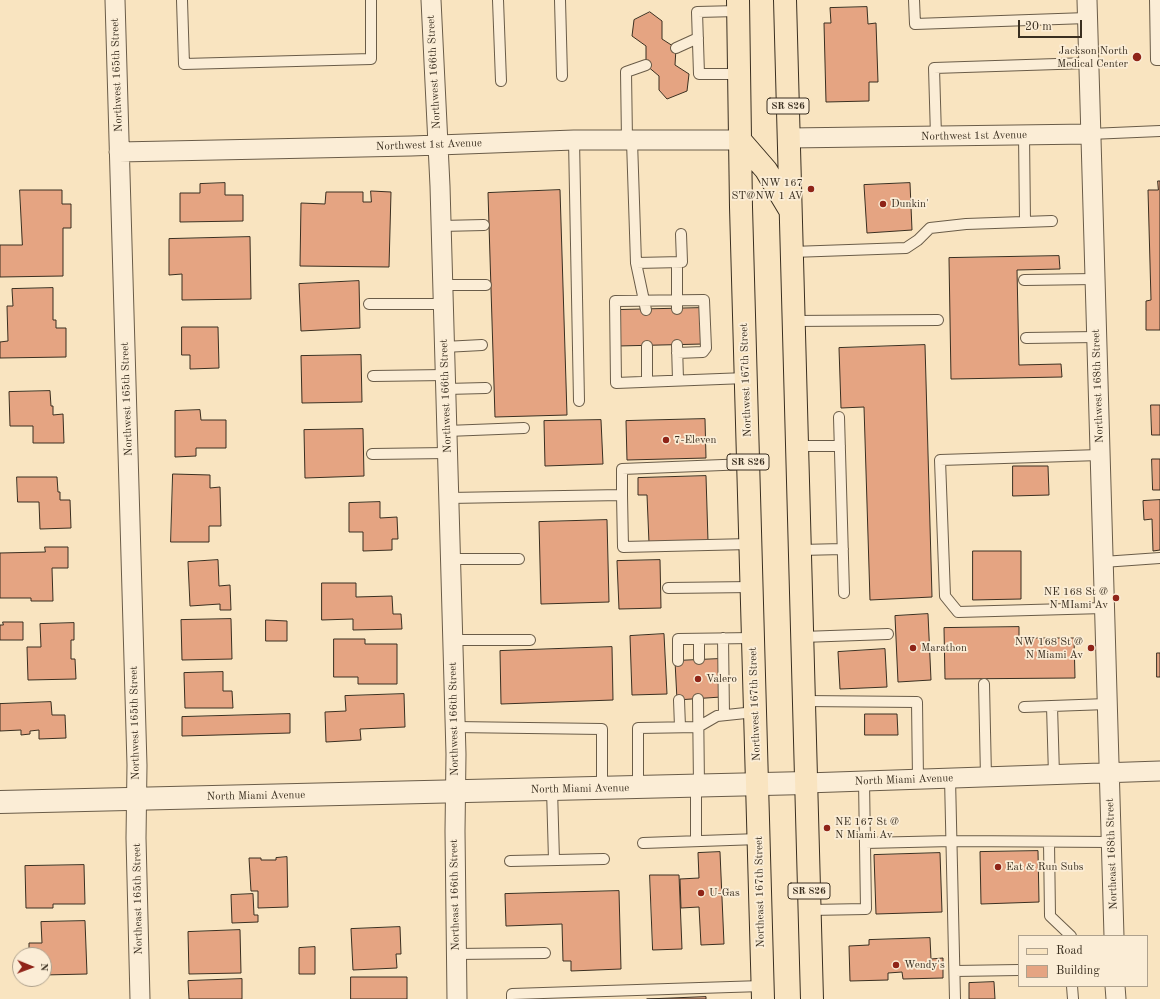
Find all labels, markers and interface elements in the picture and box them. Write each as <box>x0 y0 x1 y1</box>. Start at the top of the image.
scale bar <box>1020 12 1084 38</box>
street label: Northwest 166th Street <box>424 15 444 129</box>
street label: Northwest 165th Street <box>108 18 126 132</box>
text: 20 m <box>1025 21 1052 33</box>
place label: Jackson North Medical Center <box>1057 44 1128 70</box>
marker: Jackson North Medical Center <box>1131 51 1143 63</box>
road number: SR 826 <box>767 98 809 114</box>
street label: Northwest 1st Avenue <box>921 128 1027 144</box>
street label: Northwest 1st Avenue <box>376 137 482 153</box>
place label: NW 167 ST@NW 1 AV <box>731 176 803 202</box>
marker: NW 167 ST@NW 1 AV <box>806 184 816 194</box>
place label: Dunkin' <box>891 197 929 211</box>
marker: Dunkin' <box>878 199 888 209</box>
street label: Northwest 167th Street <box>737 323 755 437</box>
street label: Northwest 168th Street <box>1089 329 1107 443</box>
street label: Northwest 166th Street <box>437 339 455 453</box>
street label: Northwest 165th Street <box>118 342 136 456</box>
place label: 7-Eleven <box>674 433 716 447</box>
marker: 7-Eleven <box>661 435 671 445</box>
road number: SR 826 <box>727 454 769 470</box>
place label: NE 168 St @ N MIami Av <box>1044 585 1108 611</box>
marker: NE 168 St @ N MIami Av <box>1111 593 1121 603</box>
place label: NW 168 St @ N Miami Av <box>1015 635 1083 661</box>
place label: Marathon <box>921 641 967 655</box>
marker: Marathon <box>908 643 918 653</box>
marker: NW 168 St @ N Miami Av <box>1086 643 1096 653</box>
street label: Northwest 167th Street <box>746 647 764 761</box>
street label: Northwest 166th Street <box>446 662 462 776</box>
street label: Northwest 165th Street <box>127 666 143 780</box>
place label: Valero <box>706 672 737 686</box>
marker: Valero <box>693 674 703 684</box>
street label: North Miami Avenue <box>854 772 954 788</box>
street label: North Miami Avenue <box>531 782 629 796</box>
street label: North Miami Avenue <box>207 789 305 803</box>
street label: Northeast 168th Street <box>1103 798 1121 910</box>
place label: NE 167 St @ N Miami Av <box>835 815 899 841</box>
marker: NE 167 St @ N Miami Av <box>822 823 832 833</box>
street label: Northeast 167th Street <box>752 836 768 948</box>
street label: Northeast 166th Street <box>447 839 463 951</box>
street label: Northeast 165th Street <box>130 843 146 955</box>
place label: Eat & Run Subs <box>1006 860 1084 874</box>
marker: Eat & Run Subs <box>993 862 1003 872</box>
road number: SR 826 <box>788 883 830 899</box>
place label: U-Gas <box>709 886 740 900</box>
marker: U-Gas <box>696 888 706 898</box>
legend <box>1018 935 1148 987</box>
text: Road <box>1056 945 1083 957</box>
north arrow <box>12 947 52 987</box>
place label: Wendy's <box>904 958 945 972</box>
marker: Wendy's <box>891 960 901 970</box>
text: N <box>38 963 49 971</box>
text: Building <box>1056 965 1100 977</box>

